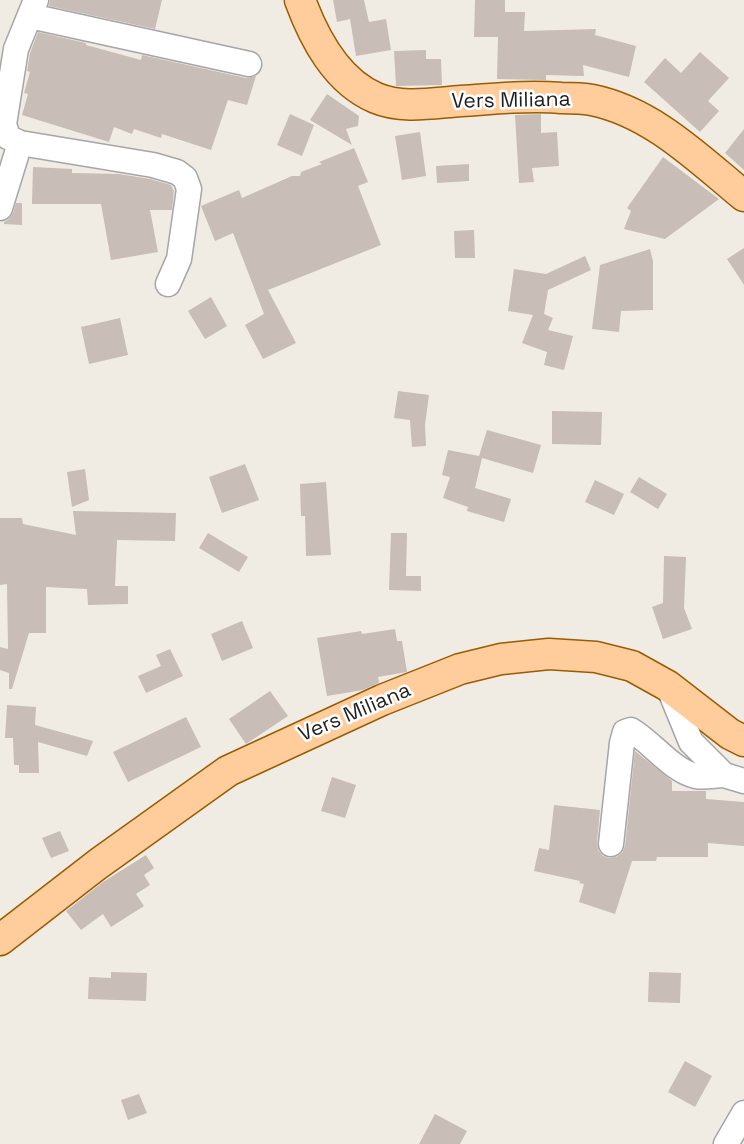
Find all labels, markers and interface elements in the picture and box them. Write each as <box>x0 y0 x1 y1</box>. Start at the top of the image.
street label: Vers Miliana <box>451 87 571 115</box>
street label: Vers Miliana <box>295 678 415 748</box>

